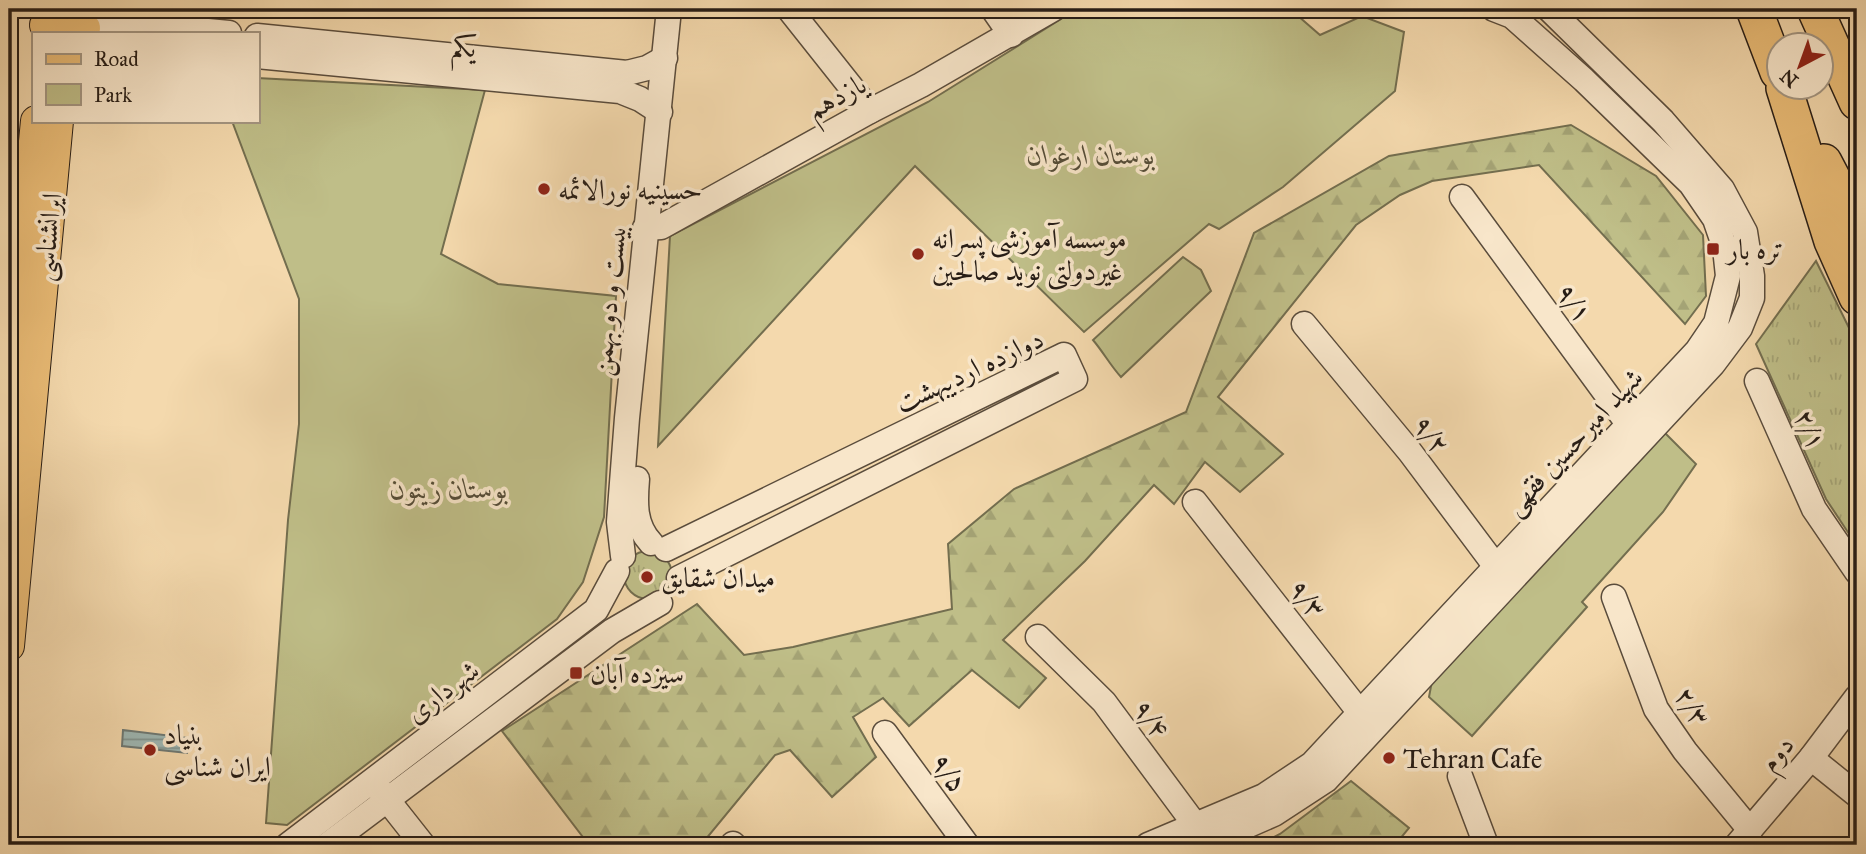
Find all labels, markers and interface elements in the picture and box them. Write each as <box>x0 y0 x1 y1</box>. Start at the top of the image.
street label: یکم <box>449 28 480 74</box>
legend <box>32 32 259 122</box>
north arrow <box>1764 32 1834 102</box>
text: Road <box>94 46 139 72</box>
text: N <box>1776 64 1803 92</box>
street label: یازدهم <box>800 65 878 135</box>
text: Park <box>94 82 132 108</box>
park label: بوستان ارغوان <box>1027 137 1155 172</box>
place label: حسینیه نورالائمه <box>558 172 702 207</box>
marker: حسینیه نورالائمه <box>536 181 552 197</box>
street label: ایرانشناسی <box>25 191 72 283</box>
place label: موسسه آموزشی پسرانه غیردولتی نوید صالحین <box>932 221 1127 291</box>
street label: بیست و دو بهمن <box>583 223 635 378</box>
place label: تره بار <box>1724 232 1783 267</box>
marker: تره بار <box>1705 241 1721 257</box>
marker: موسسه آموزشی پسرانه غیردولتی نوید صالحین <box>910 246 926 262</box>
street label: ۹/۱ <box>1549 276 1601 329</box>
street label: دوازده اردیبهشت <box>889 321 1049 421</box>
street label: شهید امیرحسین فقهی <box>1496 360 1652 524</box>
street label: ۲/۱ <box>1786 404 1835 455</box>
street label: ۹/۲ <box>1405 408 1458 461</box>
park label: بوستان زیتون <box>390 471 508 506</box>
place label: میدان شقایق <box>661 560 775 595</box>
marker: میدان شقایق <box>639 569 655 585</box>
street label: ۹/۳ <box>1281 572 1334 625</box>
street label: شهرداری <box>398 652 487 731</box>
place label: سیزده آبان <box>590 656 684 691</box>
marker: سیزده آبان <box>568 665 584 681</box>
street label: ۲/۳ <box>1667 680 1718 733</box>
street label: ۹/۴ <box>1125 692 1178 745</box>
place label: بنیاد ایران شناسی <box>164 717 271 786</box>
street label: دوم <box>1751 728 1807 783</box>
place label: Tehran Cafe <box>1403 741 1542 776</box>
marker: بنیاد ایران شناسی <box>142 742 158 758</box>
street label: ۹/۵ <box>924 746 976 799</box>
marker: Tehran Cafe <box>1381 750 1397 766</box>

